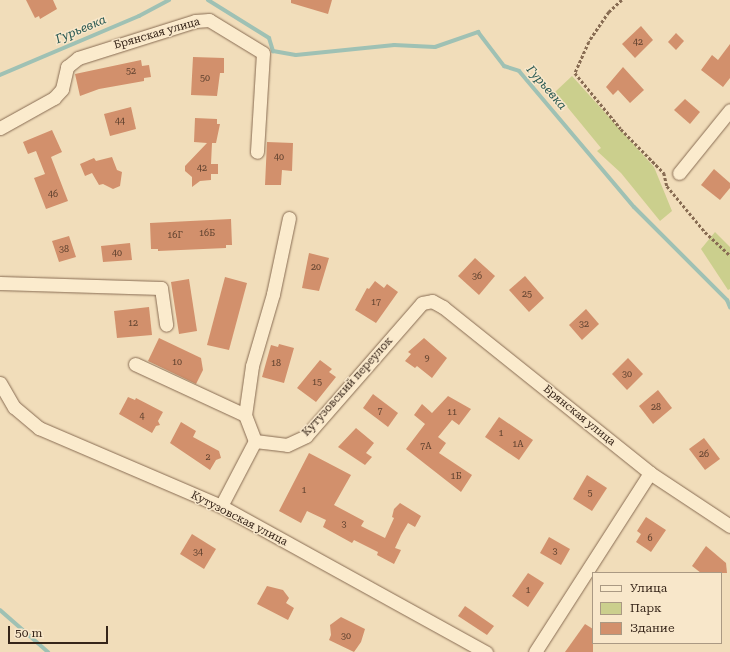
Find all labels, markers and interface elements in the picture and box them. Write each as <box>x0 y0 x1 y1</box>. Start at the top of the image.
water label: Гурьевка <box>53 13 109 47</box>
street label: Брянская улица <box>112 15 202 53</box>
house number: 42 <box>633 37 643 47</box>
water label: Гурьевка <box>523 63 569 113</box>
house number: 52 <box>126 66 136 76</box>
house number: 50 <box>200 73 210 83</box>
house number: 44 <box>115 116 125 126</box>
house number: 40 <box>274 152 284 162</box>
house number: 42 <box>197 163 207 173</box>
house number: 46 <box>48 189 58 199</box>
house number: 16Б <box>199 228 215 238</box>
house number: 16Г <box>167 230 183 240</box>
house number: 38 <box>59 244 69 254</box>
house number: 40 <box>112 248 122 258</box>
house number: 20 <box>311 262 321 272</box>
house number: 36 <box>472 271 482 281</box>
house number: 25 <box>522 289 532 299</box>
house number: 17 <box>371 297 381 307</box>
house number: 12 <box>128 318 138 328</box>
house number: 32 <box>579 319 589 329</box>
street label: Кутузовский переулок <box>300 335 396 439</box>
house number: 9 <box>424 353 430 363</box>
house number: 10 <box>172 357 182 367</box>
house number: 18 <box>271 358 281 368</box>
house number: 30 <box>622 369 632 379</box>
house number: 15 <box>312 377 322 387</box>
street label: Брянская улица <box>540 383 618 449</box>
house number: 28 <box>651 402 661 412</box>
house number: 7 <box>377 406 383 416</box>
house number: 11 <box>447 407 457 417</box>
house number: 4 <box>139 411 145 421</box>
house number: 1 <box>498 428 504 438</box>
house number: 1А <box>512 439 524 449</box>
house number: 7А <box>420 441 432 451</box>
house number: 26 <box>699 449 709 459</box>
house number: 2 <box>205 452 211 462</box>
house number: 1Б <box>451 471 461 481</box>
house number: 1 <box>301 485 307 495</box>
house number: 5 <box>587 488 593 498</box>
street label: Кутузовская улица <box>188 489 290 549</box>
house number: 3 <box>341 519 347 529</box>
house number: 6 <box>647 533 653 543</box>
house number: 3 <box>552 546 558 556</box>
house number: 34 <box>193 547 203 557</box>
legend <box>592 572 722 644</box>
text: Улица <box>630 581 667 595</box>
house number: 1 <box>525 585 531 595</box>
text: Парк <box>630 601 662 615</box>
scale bar <box>10 618 110 644</box>
text: Здание <box>630 621 674 635</box>
text: 50 m <box>15 626 42 640</box>
house number: 30 <box>341 631 351 641</box>

